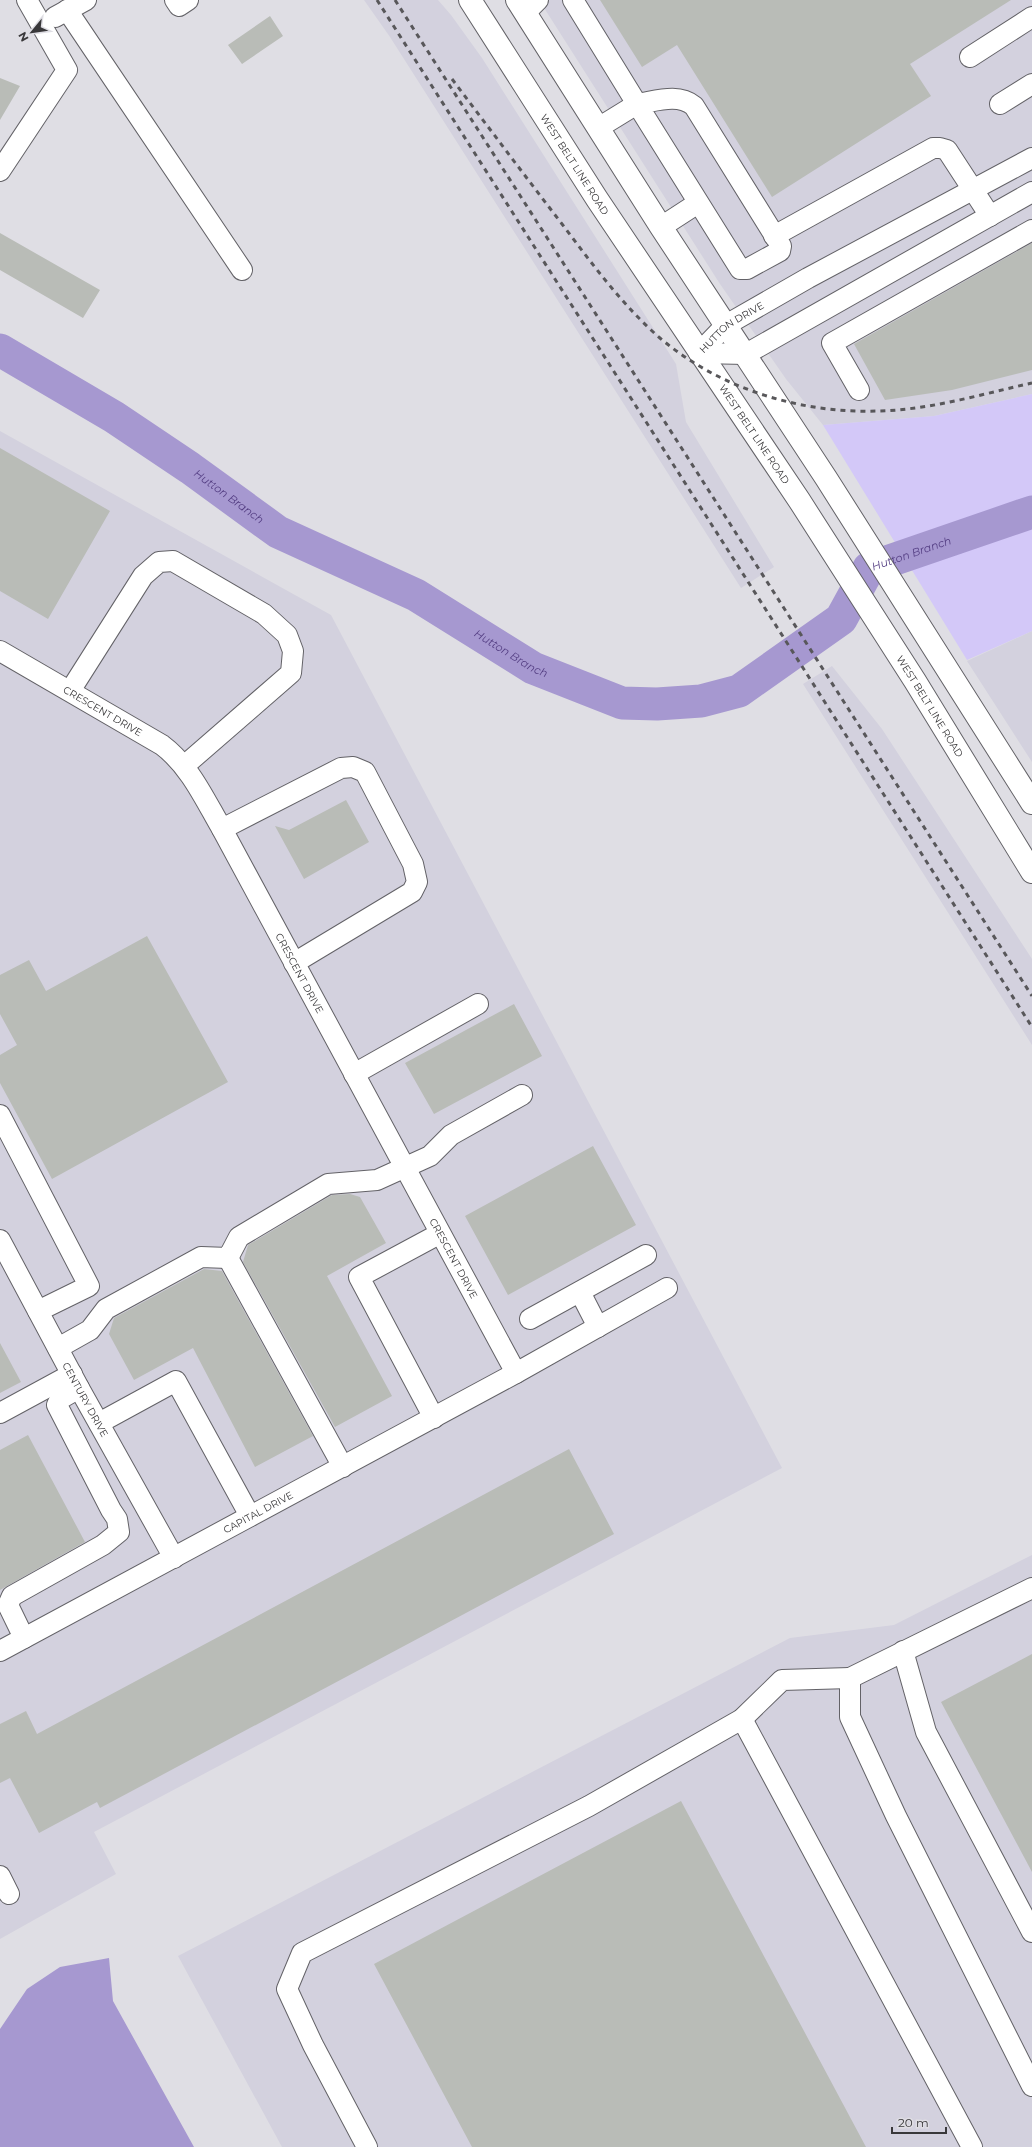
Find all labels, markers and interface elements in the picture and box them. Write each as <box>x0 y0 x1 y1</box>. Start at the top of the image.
north arrow <box>12 12 52 52</box>
text: N <box>15 30 32 44</box>
street label: WEST BELT LINE ROAD <box>538 111 612 217</box>
street label: HUTTON DRIVE <box>696 298 766 356</box>
street label: WEST BELT LINE ROAD <box>717 382 793 486</box>
water label: Hutton Branch <box>191 466 267 527</box>
water label: Hutton Branch <box>870 533 953 574</box>
water label: Hutton Branch <box>472 626 550 680</box>
street label: WEST BELT LINE ROAD <box>894 653 967 759</box>
street label: CRESCENT DRIVE <box>61 683 145 739</box>
street label: CRESCENT DRIVE <box>273 931 327 1016</box>
street label: CRESCENT DRIVE <box>427 1216 481 1301</box>
street label: CENTURY DRIVE <box>60 1360 112 1439</box>
street label: CAPITAL DRIVE <box>221 1488 295 1536</box>
scale bar <box>892 2109 946 2135</box>
text: 20 m <box>898 2115 929 2130</box>

